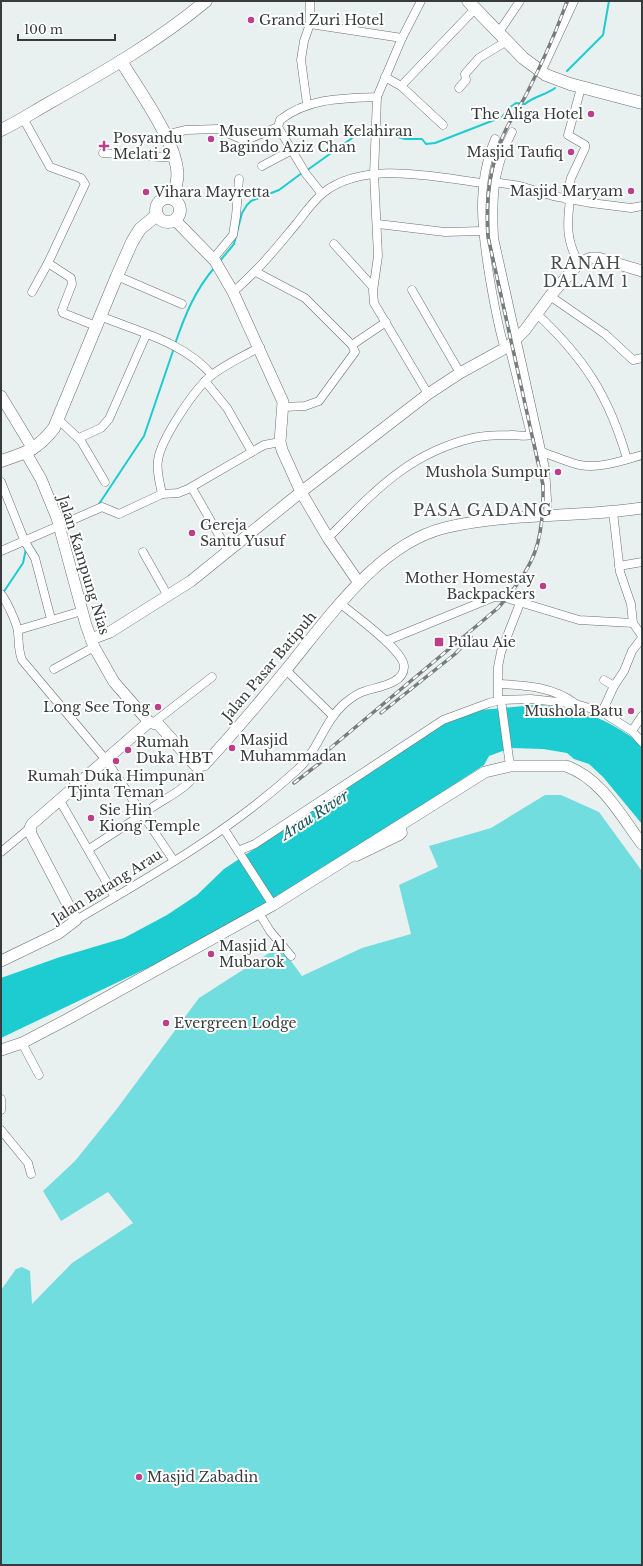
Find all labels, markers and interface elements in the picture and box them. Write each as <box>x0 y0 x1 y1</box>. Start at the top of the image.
place label: Grand Zuri Hotel <box>259 11 384 29</box>
marker: Grand Zuri Hotel <box>246 15 256 25</box>
scale bar <box>18 16 115 42</box>
text: 100 m <box>24 22 63 37</box>
place label: The Aliga Hotel <box>471 105 583 123</box>
marker: The Aliga Hotel <box>586 109 596 119</box>
place label: Museum Rumah Kelahiran Bagindo Aziz Chan <box>219 122 413 156</box>
place label: Posyandu Melati 2 <box>113 129 183 163</box>
marker: Museum Rumah Kelahiran Bagindo Aziz Chan <box>206 134 216 144</box>
marker: Posyandu Melati 2 <box>98 140 110 152</box>
place label: Masjid Taufiq <box>466 143 564 161</box>
marker: Masjid Taufiq <box>566 147 576 157</box>
place label: Masjid Maryam <box>510 182 623 200</box>
place label: Vihara Mayretta <box>153 183 270 201</box>
marker: Masjid Maryam <box>626 186 636 196</box>
marker: Vihara Mayretta <box>141 187 151 197</box>
district label: RANAH DALAM 1 <box>543 253 629 291</box>
place label: Mushola Sumpur <box>425 463 550 481</box>
marker: Mushola Sumpur <box>553 467 563 477</box>
street label: Jalan Kampung Nias <box>54 491 114 637</box>
district label: PASA GADANG <box>413 500 553 520</box>
place label: Gereja Santu Yusuf <box>200 516 287 550</box>
marker: Gereja Santu Yusuf <box>187 528 197 538</box>
place label: Mother Homestay Backpackers <box>405 569 535 603</box>
marker: Mother Homestay Backpackers <box>538 581 548 591</box>
street label: Jalan Pasar Batipuh <box>217 607 320 726</box>
place label: Pulau Aie <box>448 633 516 651</box>
marker: Pulau Aie <box>433 636 445 648</box>
place label: Long See Tong <box>43 698 151 716</box>
marker: Long See Tong <box>153 702 163 712</box>
place label: Mushola Batu <box>524 702 624 720</box>
marker: Mushola Batu <box>626 706 636 716</box>
place label: Masjid Muhammadan <box>240 731 347 765</box>
place label: Rumah Duka HBT <box>136 733 213 767</box>
marker: Masjid Muhammadan <box>227 743 237 753</box>
marker: Rumah Duka HBT <box>123 745 133 755</box>
marker: Rumah Duka Himpunan Tjinta Teman <box>111 756 121 766</box>
place label: Rumah Duka Himpunan Tjinta Teman <box>27 767 205 801</box>
water label: Arau River <box>275 785 353 845</box>
place label: Sie Hin Kiong Temple <box>99 801 200 835</box>
marker: Sie Hin Kiong Temple <box>86 813 96 823</box>
street label: Jalan Batang Arau <box>47 845 166 928</box>
place label: Masjid Al Mubarok <box>219 937 286 971</box>
marker: Masjid Al Mubarok <box>206 949 216 959</box>
place label: Evergreen Lodge <box>174 1014 297 1032</box>
marker: Evergreen Lodge <box>161 1018 171 1028</box>
place label: Masjid Zabadin <box>147 1468 259 1486</box>
marker: Masjid Zabadin <box>134 1472 144 1482</box>

